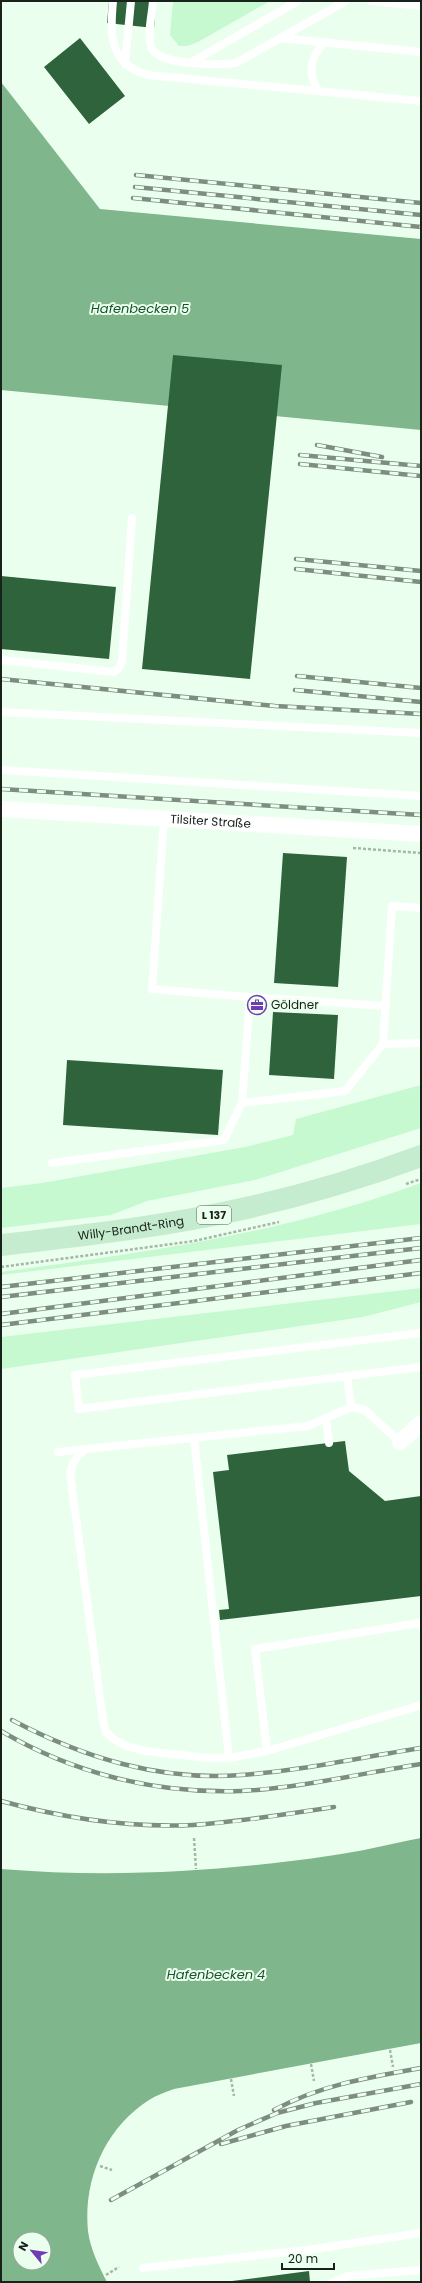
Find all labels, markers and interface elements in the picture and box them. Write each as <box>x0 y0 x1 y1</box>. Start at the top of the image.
water label: Hafenbecken 5 <box>91 299 189 318</box>
street label: Tilsiter Straße <box>170 810 252 832</box>
office icon: Göldner <box>246 994 268 1016</box>
place label: Göldner <box>271 996 319 1013</box>
road number: L 137 <box>197 1206 231 1224</box>
street label: Willy-Brandt-Ring <box>77 1212 185 1244</box>
water label: Hafenbecken 4 <box>167 1965 265 1984</box>
north arrow <box>12 2231 52 2271</box>
text: N <box>14 2239 32 2254</box>
scale bar <box>282 2245 334 2271</box>
text: 20 m <box>288 2250 318 2267</box>

